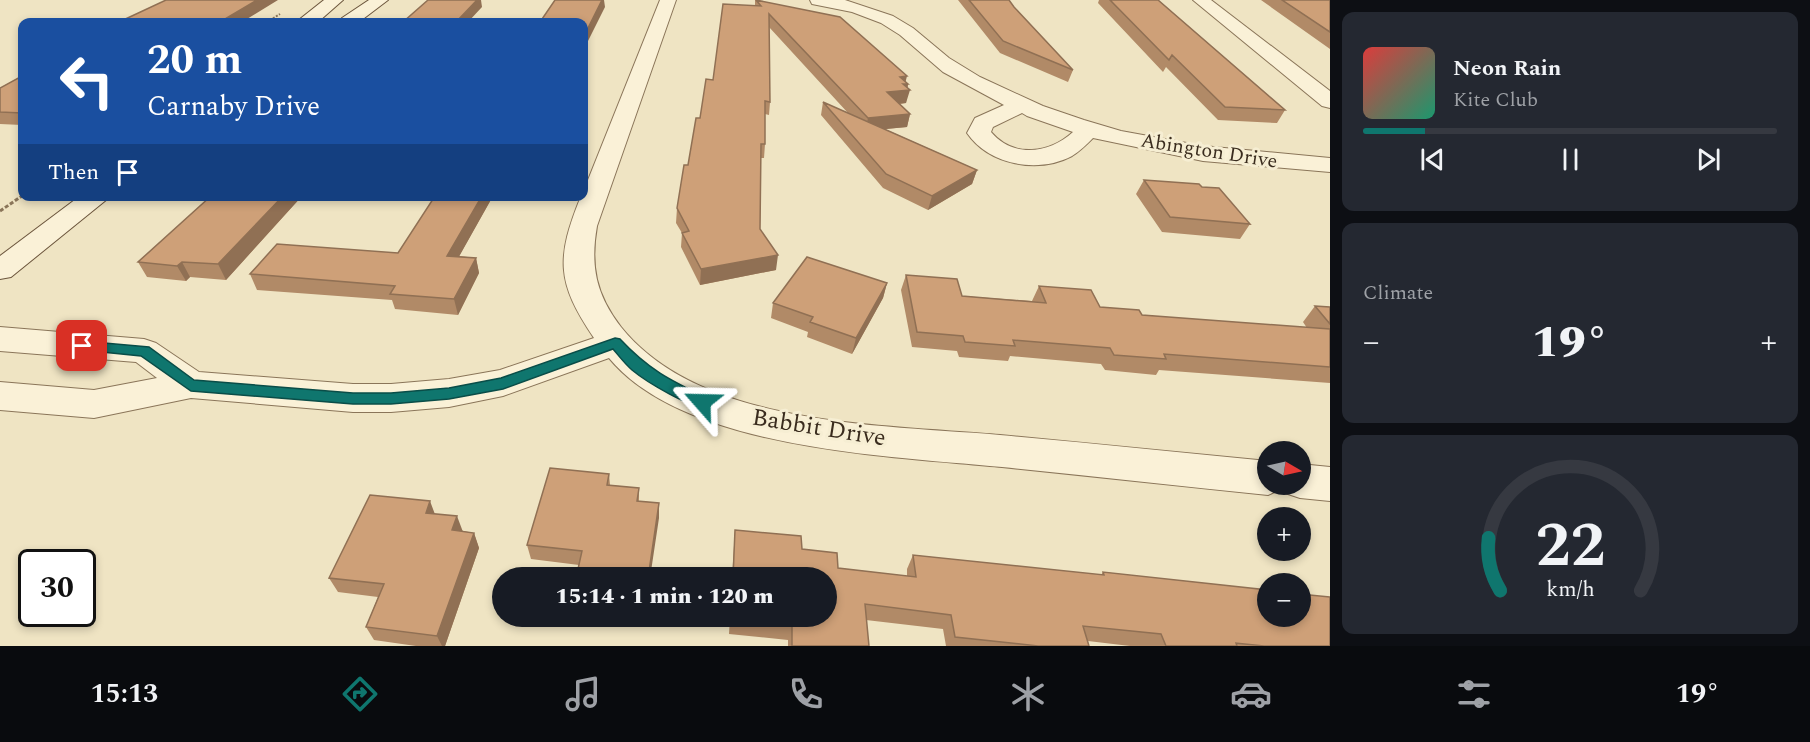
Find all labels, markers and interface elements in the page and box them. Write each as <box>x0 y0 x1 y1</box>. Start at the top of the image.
text: 20 m <box>147 29 242 92</box>
icon: left <box>48 42 126 120</box>
text: Neon Rain <box>1453 52 1561 85</box>
text: Kite Club <box>1453 85 1538 115</box>
text: Carnaby Drive <box>147 86 320 128</box>
street label: Abington Drive <box>1138 125 1280 177</box>
icon: previous <box>1416 143 1449 176</box>
icon: pause <box>1554 143 1587 176</box>
icon: next <box>1692 143 1725 176</box>
text: Then <box>48 156 99 189</box>
icon: arrive <box>111 156 144 189</box>
text: Climate <box>1363 278 1433 308</box>
text: 19° <box>1532 308 1608 377</box>
text: − <box>1363 317 1380 367</box>
text: + <box>1760 317 1777 367</box>
pin <box>56 320 107 371</box>
icon: arrive <box>65 329 98 362</box>
position arrow <box>670 370 734 434</box>
street label: Babbit Drive <box>750 400 888 456</box>
north arrow <box>1257 441 1311 495</box>
map controls <box>1257 441 1311 627</box>
text: 22 <box>1535 500 1605 595</box>
button: + <box>1257 507 1311 561</box>
speed limit sign: 30 <box>18 549 96 627</box>
button: − <box>1257 573 1311 627</box>
text: km/h <box>1546 574 1594 607</box>
text: 15:14 · 1 min · 120 m <box>555 580 774 613</box>
text: 15:13 <box>90 673 158 715</box>
icon: directions <box>339 673 381 715</box>
icon: music <box>562 673 604 715</box>
icon: phone <box>785 673 827 715</box>
icon: climate <box>1007 673 1049 715</box>
icon: car <box>1230 673 1272 715</box>
icon: filters <box>1453 673 1495 715</box>
text: 19° <box>1676 673 1720 715</box>

